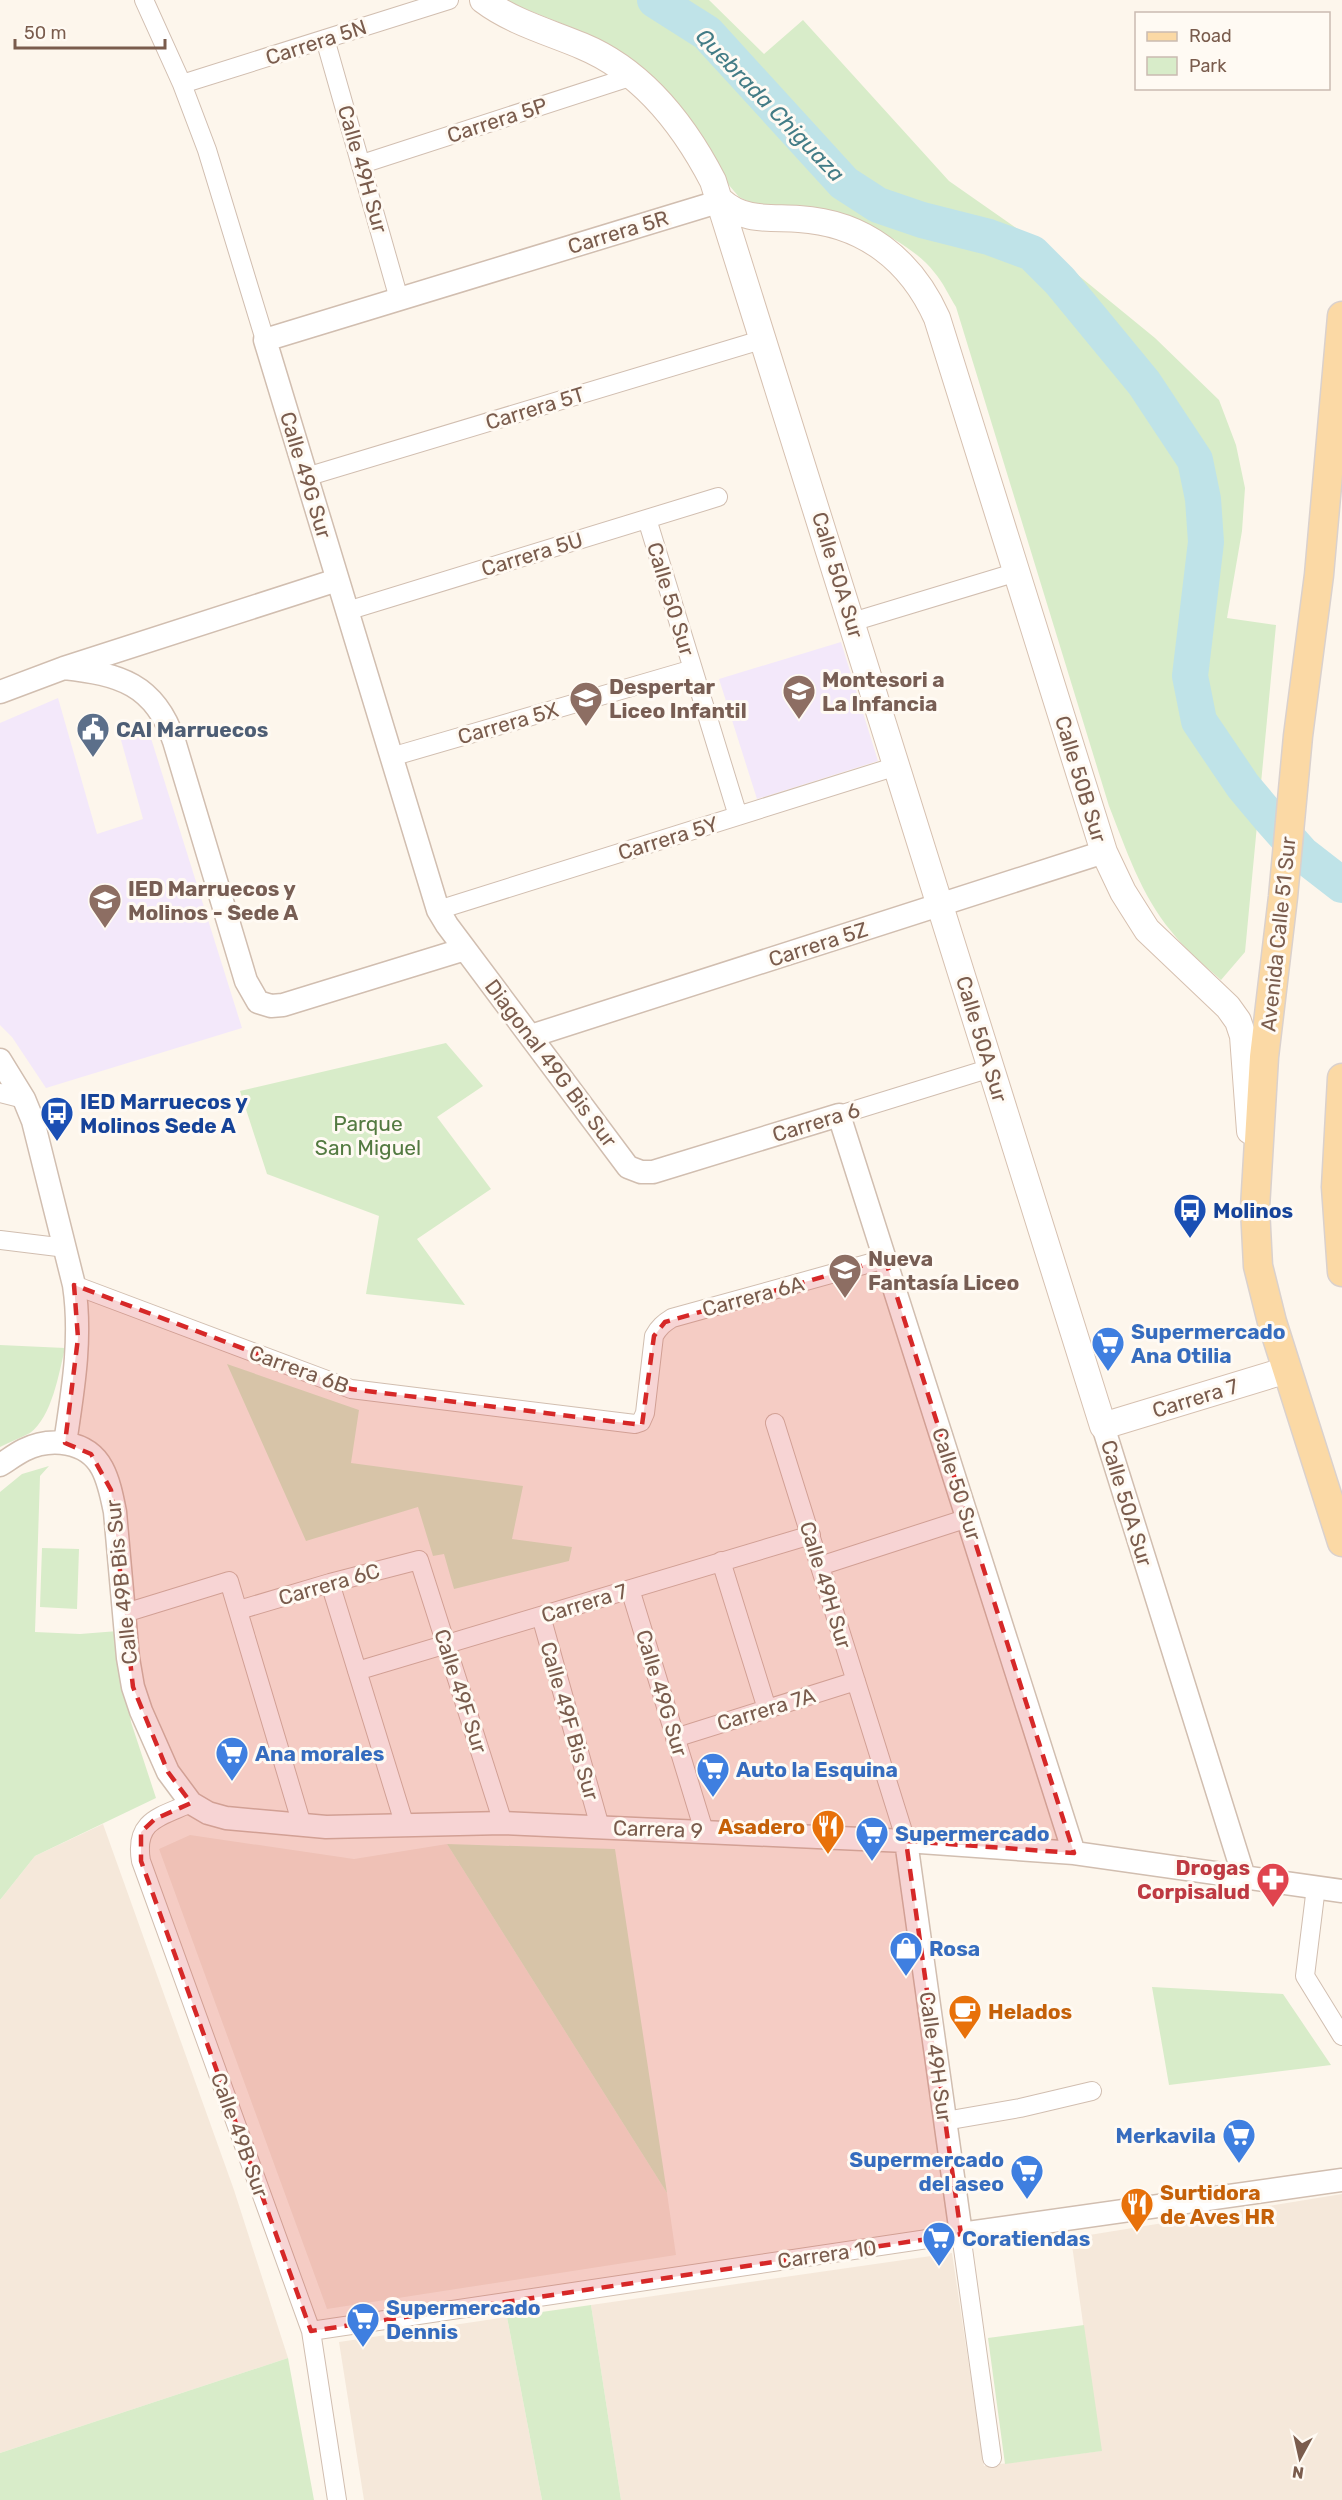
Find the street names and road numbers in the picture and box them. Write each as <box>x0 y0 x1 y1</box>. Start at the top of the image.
street label: Carrera 5N <box>262 14 370 70</box>
street label: Carrera 5P <box>444 92 550 148</box>
street label: Calle 49H Sur <box>333 102 393 236</box>
street label: Carrera 5R <box>565 205 671 259</box>
street label: Carrera 5T <box>482 381 588 435</box>
street label: Calle 49G Sur <box>275 409 337 541</box>
street label: Calle 50A Sur <box>807 509 869 641</box>
street label: Carrera 5U <box>478 527 586 581</box>
street label: Calle 50 Sur <box>642 539 700 659</box>
street label: Carrera 5X <box>455 697 561 749</box>
street label: Calle 50B Sur <box>1050 713 1112 845</box>
street label: Carrera 5Y <box>615 811 721 865</box>
street label: Avenida Calle 51 Sur <box>1255 835 1301 1033</box>
street label: Carrera 5Z <box>765 916 871 972</box>
street label: Calle 50A Sur <box>951 973 1013 1105</box>
street label: Diagonal 49G Bis Sur <box>480 974 622 1152</box>
street label: Carrera 6 <box>769 1097 863 1147</box>
street label: Carrera 6A <box>699 1270 807 1322</box>
street label: Carrera 6B <box>246 1339 352 1399</box>
street label: Carrera 7 <box>1149 1373 1241 1423</box>
street label: Calle 50 Sur <box>927 1424 987 1544</box>
street label: Calle 50A Sur <box>1096 1437 1158 1569</box>
street label: Calle 49B Bis Sur <box>100 1498 142 1666</box>
street label: Calle 49H Sur <box>795 1518 857 1652</box>
street label: Carrera 6C <box>275 1558 383 1610</box>
street label: Carrera 7 <box>538 1578 630 1628</box>
street label: Calle 49F Sur <box>429 1626 493 1756</box>
street label: Calle 49G Sur <box>631 1627 693 1759</box>
street label: Calle 49F Bis Sur <box>535 1639 605 1803</box>
street label: Carrera 7A <box>714 1682 818 1736</box>
street label: Carrera 9 <box>613 1815 703 1843</box>
street label: Calle 49H Sur <box>914 1990 958 2124</box>
street label: Calle 49B Sur <box>206 2069 274 2201</box>
street label: Carrera 10 <box>776 2235 878 2273</box>

